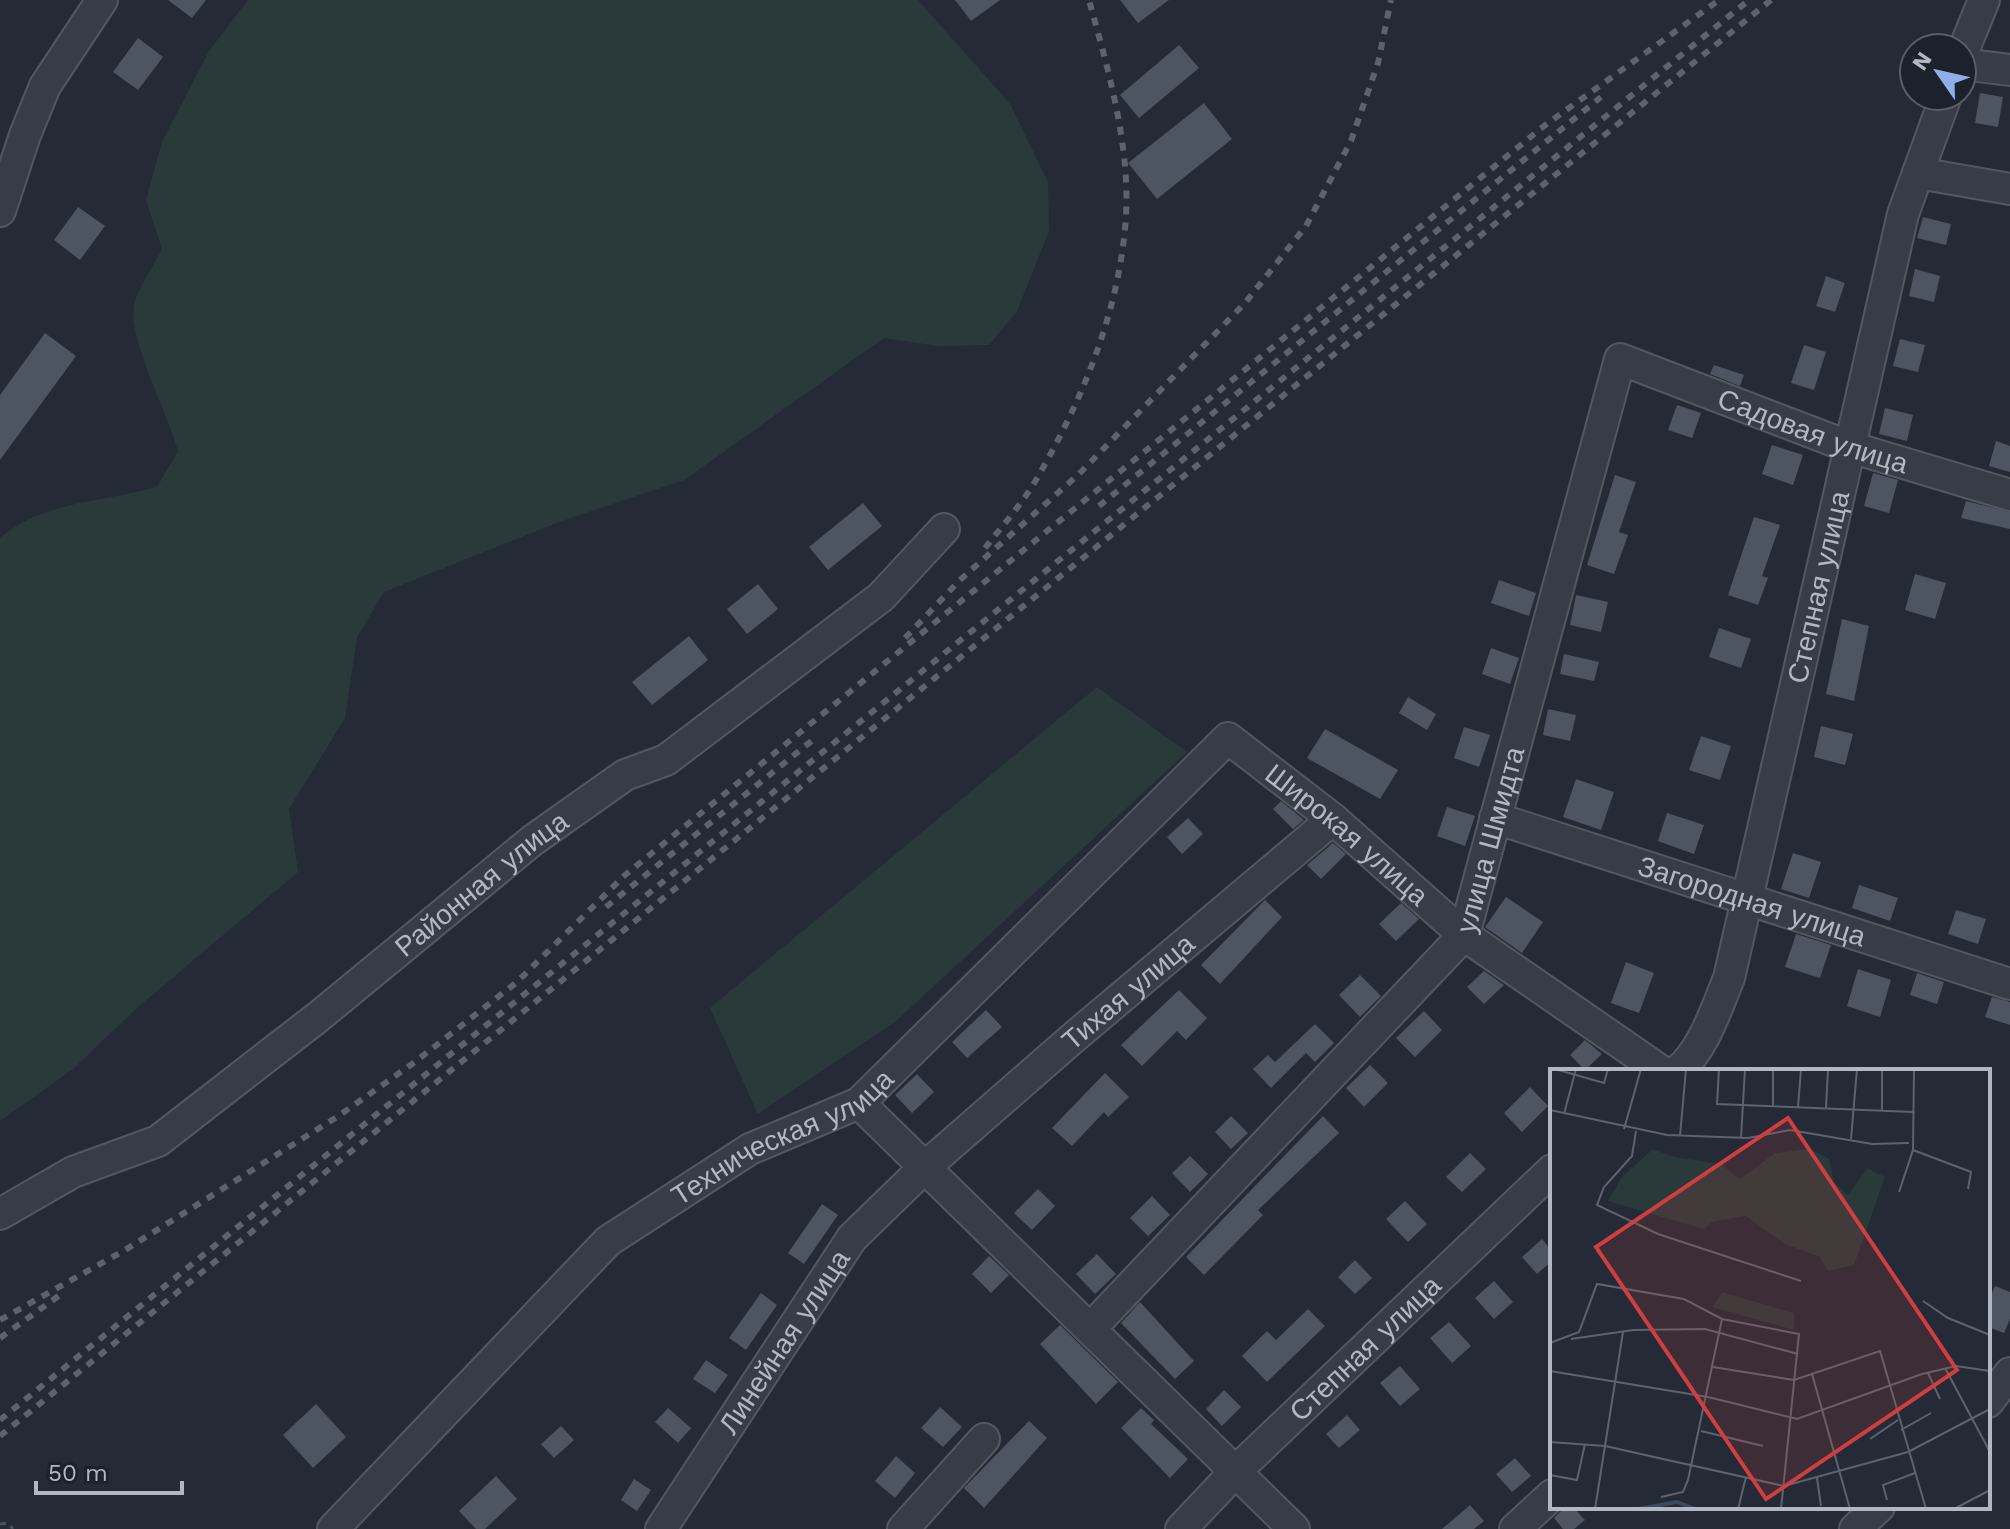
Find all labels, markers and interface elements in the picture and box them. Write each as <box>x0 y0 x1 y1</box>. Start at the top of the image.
north arrow <box>1898 32 1978 112</box>
text: N <box>1907 47 1937 75</box>
street label: Садовая улица <box>1713 382 1912 481</box>
street label: Степная улица <box>1781 487 1856 687</box>
street label: улица Шмидта <box>1449 743 1531 937</box>
street label: Широкая улица <box>1259 757 1435 913</box>
street label: Районная улица <box>388 804 575 964</box>
street label: Загородная улица <box>1634 849 1870 954</box>
street label: Тихая улица <box>1055 927 1201 1057</box>
street label: Техническая улица <box>665 1062 901 1212</box>
inset map <box>1550 1069 1990 1509</box>
street label: Линейная улица <box>712 1243 857 1440</box>
street label: Степная улица <box>1283 1269 1448 1428</box>
scale bar <box>36 1445 182 1495</box>
text: 50 m <box>48 1459 108 1487</box>

